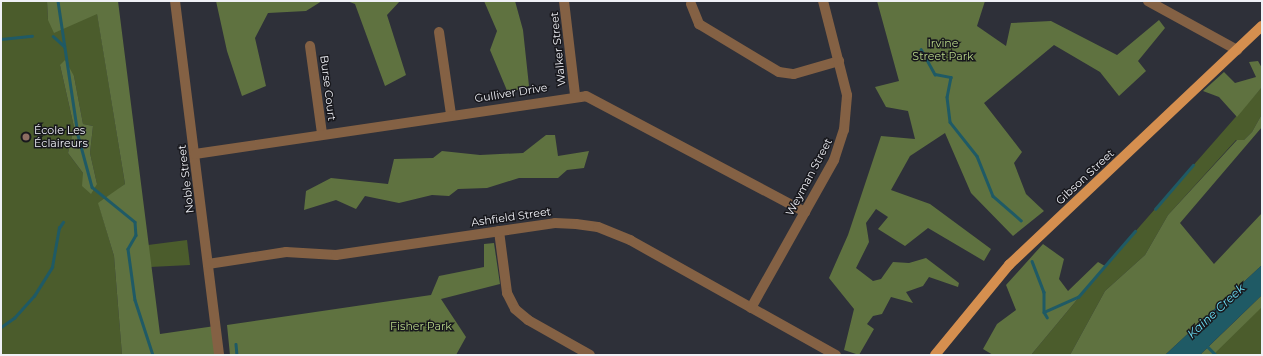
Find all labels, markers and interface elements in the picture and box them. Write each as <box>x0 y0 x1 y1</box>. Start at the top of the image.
street label: Walker Street <box>548 11 568 87</box>
park label: Irvine Street Park <box>912 37 974 63</box>
street label: Burse Court <box>317 55 339 121</box>
street label: Gulliver Drive <box>474 81 548 105</box>
place label: École Les Éclaireurs <box>34 124 88 150</box>
marker: École Les Éclaireurs <box>21 132 31 142</box>
street label: Weyman Street <box>783 136 835 218</box>
street label: Noble Street <box>175 144 197 214</box>
street label: Gibson Street <box>1053 147 1117 207</box>
street label: Ashfield Street <box>470 205 552 229</box>
water label: Kaine Creek <box>1184 281 1248 341</box>
park label: Fisher Park <box>390 319 452 333</box>

